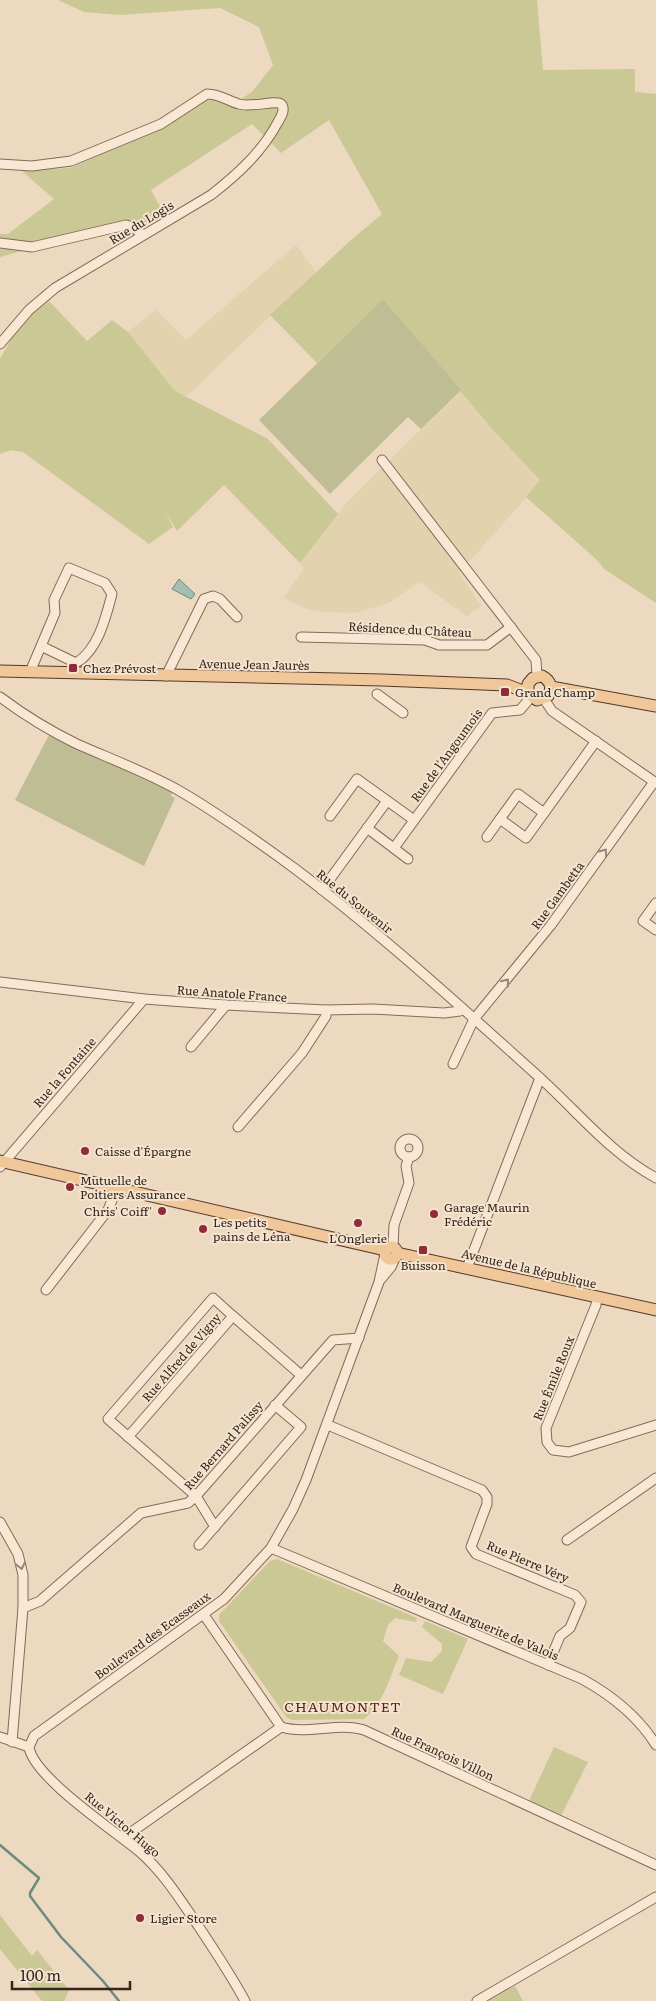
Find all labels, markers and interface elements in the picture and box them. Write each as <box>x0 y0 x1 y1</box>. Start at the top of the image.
street label: Rue du Logis <box>105 195 177 248</box>
street label: Résidence du Château <box>348 617 473 641</box>
street label: Avenue Jean Jaurès <box>199 654 310 674</box>
place label: Chez Prévost <box>83 659 156 677</box>
marker: Chez Prévost <box>67 662 79 674</box>
place label: Grand Champ <box>515 683 595 701</box>
marker: Grand Champ <box>499 686 511 698</box>
street label: Rue de l'Angoumois <box>406 704 486 805</box>
one-way arrow <box>598 849 606 858</box>
street label: Rue Gambetta <box>526 857 588 933</box>
street label: Rue du Souvenir <box>313 865 397 938</box>
one-way arrow <box>500 979 508 988</box>
street label: Rue Anatole France <box>176 980 288 1006</box>
street label: Rue la Fontaine <box>28 1033 100 1111</box>
place label: Caisse d'Épargne <box>95 1142 191 1160</box>
marker: Caisse d'Épargne <box>79 1145 91 1157</box>
place label: Mutuelle de Poitiers Assurance <box>80 1171 186 1203</box>
marker: Mutuelle de Poitiers Assurance <box>64 1181 76 1193</box>
place label: Garage Maurin Frédéric <box>444 1198 530 1230</box>
place label: Chris' Coiff' <box>84 1202 152 1220</box>
marker: Chris' Coiff' <box>156 1205 168 1217</box>
marker: Garage Maurin Frédéric <box>428 1208 440 1220</box>
place label: Les petits pains de Léna <box>213 1213 291 1245</box>
marker: L'Onglerie <box>352 1217 364 1229</box>
marker: Les petits pains de Léna <box>197 1223 209 1235</box>
place label: L'Onglerie <box>329 1229 387 1247</box>
marker: Buisson <box>417 1244 429 1256</box>
street label: Avenue de la République <box>460 1244 598 1292</box>
place label: Buisson <box>400 1256 446 1274</box>
street label: Rue Alfred de Vigny <box>137 1308 225 1405</box>
street label: Rue Émile Roux <box>528 1333 578 1423</box>
street label: Rue Bernard Palissy <box>179 1396 267 1494</box>
street label: Rue Pierre Véry <box>484 1536 572 1587</box>
one-way arrow <box>15 1561 26 1570</box>
street label: Boulevard Marguerite de Valois <box>390 1578 562 1664</box>
street label: Boulevard des Ecasseaux <box>90 1587 214 1683</box>
district label: CHAUMONTET <box>284 1696 402 1716</box>
street label: Rue François Villon <box>389 1721 497 1785</box>
street label: Rue Victor Hugo <box>81 1787 165 1861</box>
place label: Ligier Store <box>150 1909 217 1927</box>
marker: Ligier Store <box>134 1912 146 1924</box>
scale bar <box>12 1958 130 1990</box>
text: 100 m <box>20 1963 61 1986</box>

